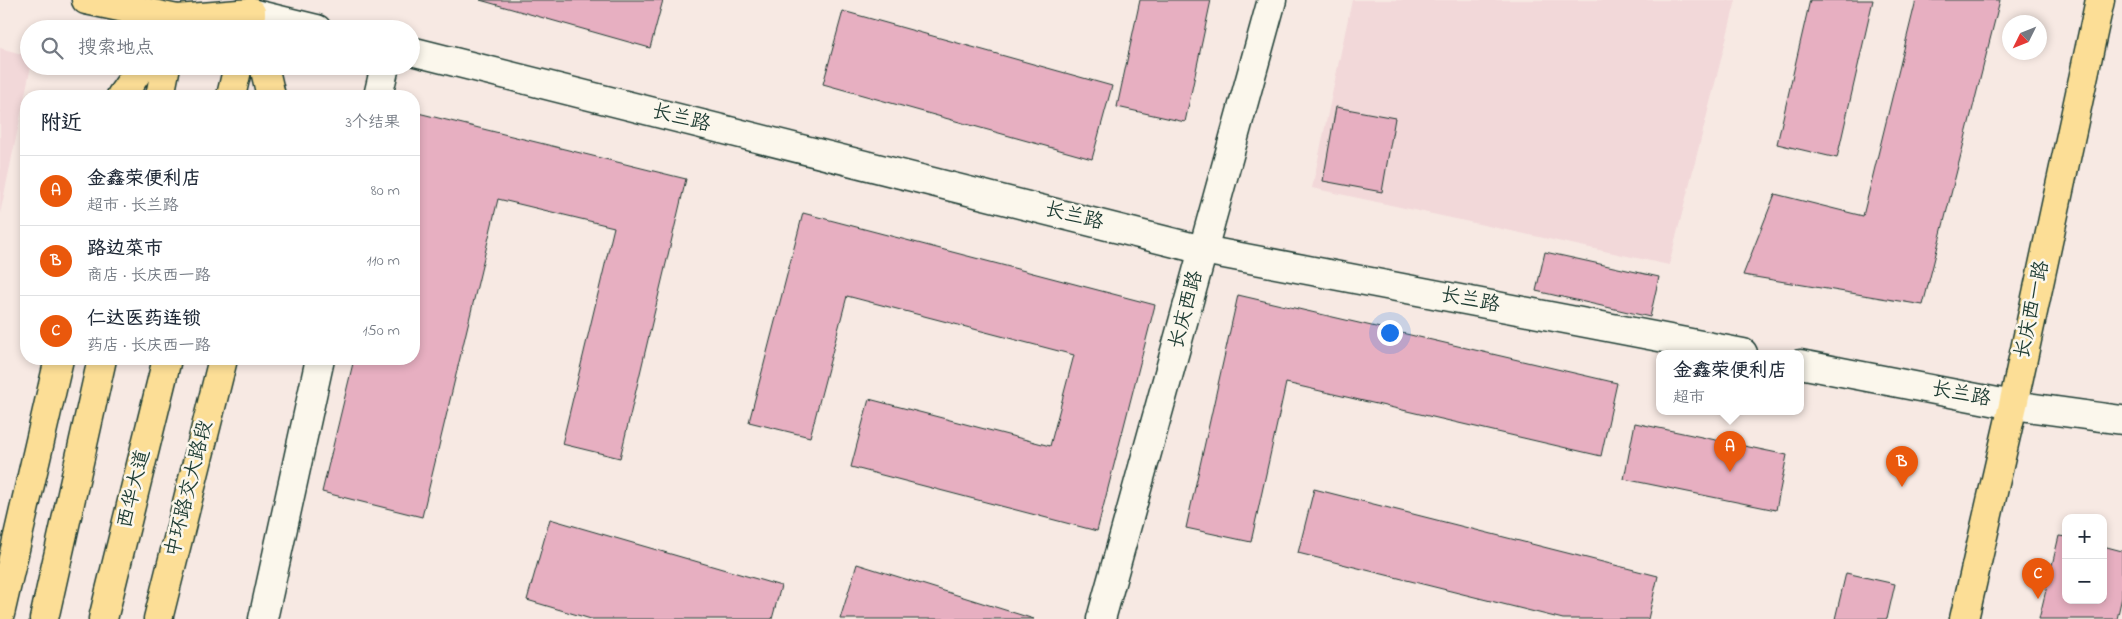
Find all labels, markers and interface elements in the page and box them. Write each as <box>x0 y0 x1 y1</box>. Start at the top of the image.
north arrow <box>2002 15 2047 60</box>
search box <box>20 20 420 75</box>
icon: search <box>38 34 66 62</box>
text: 搜索地点 <box>78 35 154 62</box>
street label: 长兰路 <box>648 98 715 141</box>
text: 附近 <box>40 109 82 139</box>
text: 3个结果 <box>345 111 400 135</box>
text: 金鑫荣便利店 <box>87 166 201 193</box>
text: A <box>51 179 61 203</box>
text: 80 m <box>371 179 400 203</box>
text: 超市 · 长兰路 <box>87 194 178 218</box>
street label: 长兰路 <box>1041 196 1108 239</box>
text: 路边菜市 <box>87 236 163 263</box>
text: B <box>51 249 61 273</box>
text: 110 m <box>366 249 400 273</box>
street label: 长庆西一路 <box>2008 257 2058 362</box>
text: 商店 · 长庆西一路 <box>87 264 210 288</box>
street label: 长庆西路 <box>1163 267 1212 352</box>
street label: 长兰路 <box>1438 281 1503 321</box>
text: 仁达医药连锁 <box>87 306 201 333</box>
text: C <box>52 319 60 343</box>
text: 150 m <box>362 319 400 343</box>
your location <box>1377 320 1403 346</box>
text: 药店 · 长庆西一路 <box>87 334 210 358</box>
popup <box>1656 350 1804 415</box>
text: 金鑫荣便利店 <box>1673 358 1787 385</box>
street label: 长兰路 <box>1929 375 1994 415</box>
text: 超市 <box>1673 386 1705 410</box>
street label: 中环路交大路段 <box>159 418 221 560</box>
pin: A <box>1714 431 1746 472</box>
pin: B <box>1886 446 1918 487</box>
street label: 西华大道 <box>111 447 159 531</box>
map controls <box>2062 514 2107 604</box>
button: + <box>2062 514 2107 559</box>
pin: C <box>2022 558 2054 599</box>
button: − <box>2062 559 2107 604</box>

